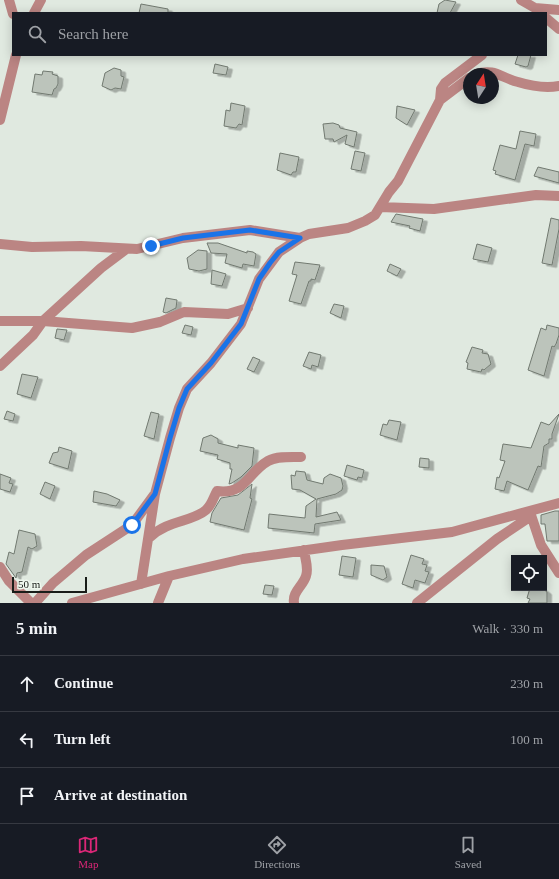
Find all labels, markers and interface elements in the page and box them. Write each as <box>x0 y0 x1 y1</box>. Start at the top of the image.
search box <box>12 12 547 56</box>
icon: search <box>26 23 48 45</box>
text: Search here <box>58 26 128 42</box>
north arrow <box>463 68 499 104</box>
route end <box>142 237 160 255</box>
route start <box>123 516 141 534</box>
map controls <box>511 555 547 591</box>
button: locate <box>511 555 547 591</box>
scale bar <box>12 575 87 594</box>
text: 50 m <box>18 578 40 590</box>
text: 5 min <box>16 619 57 638</box>
text: Walk · 330 m <box>472 621 543 636</box>
icon: ahead <box>16 673 38 695</box>
text: Continue <box>54 675 113 691</box>
text: 230 m <box>510 676 543 691</box>
icon: left <box>16 729 38 751</box>
text: Turn left <box>54 731 111 747</box>
text: 100 m <box>510 732 543 747</box>
icon: arrive <box>16 785 38 807</box>
text: Arrive at destination <box>54 787 187 803</box>
tab: Map <box>77 834 99 870</box>
tab: Directions <box>254 834 300 870</box>
tab: Saved <box>455 834 482 870</box>

